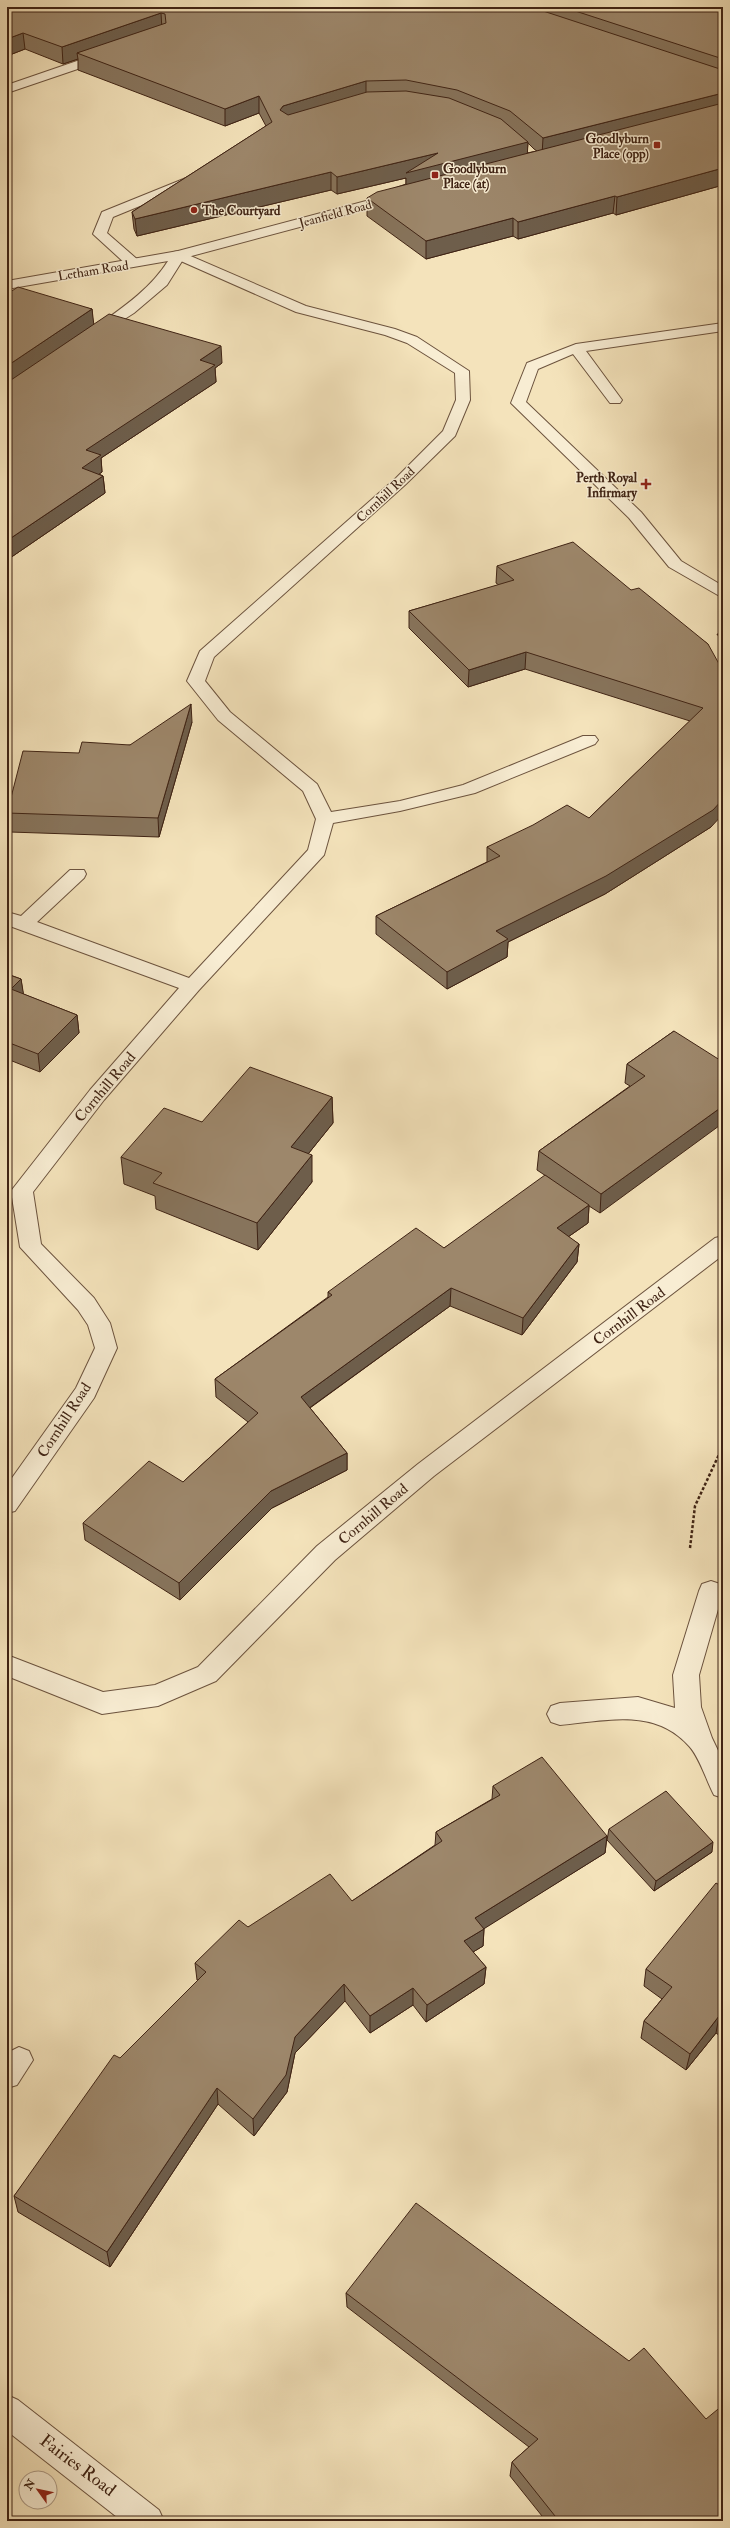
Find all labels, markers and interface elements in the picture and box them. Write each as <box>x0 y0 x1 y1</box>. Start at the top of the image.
place label: Goodlyburn Place (opp) <box>586 131 649 163</box>
marker: Goodlyburn Place (opp) <box>652 140 662 150</box>
place label: Goodlyburn Place (at) <box>443 161 507 192</box>
marker: Goodlyburn Place (at) <box>430 170 440 180</box>
street label: Jeanfield Road <box>296 196 374 232</box>
place label: The Courtyard <box>201 203 281 220</box>
marker: The Courtyard <box>189 205 199 215</box>
street label: Letham Road <box>57 257 130 284</box>
street label: Cornhill Road <box>353 463 419 526</box>
place label: Perth Royal Infirmary <box>576 470 638 502</box>
marker: Perth Royal Infirmary <box>640 478 652 490</box>
street label: Cornhill Road <box>71 1048 141 1126</box>
street label: Cornhill Road <box>589 1283 670 1350</box>
street label: Cornhill Road <box>33 1379 96 1461</box>
street label: Cornhill Road <box>334 1479 413 1549</box>
street label: Fairies Road <box>35 2429 120 2502</box>
north arrow <box>18 2470 58 2510</box>
text: N <box>21 2476 39 2493</box>

